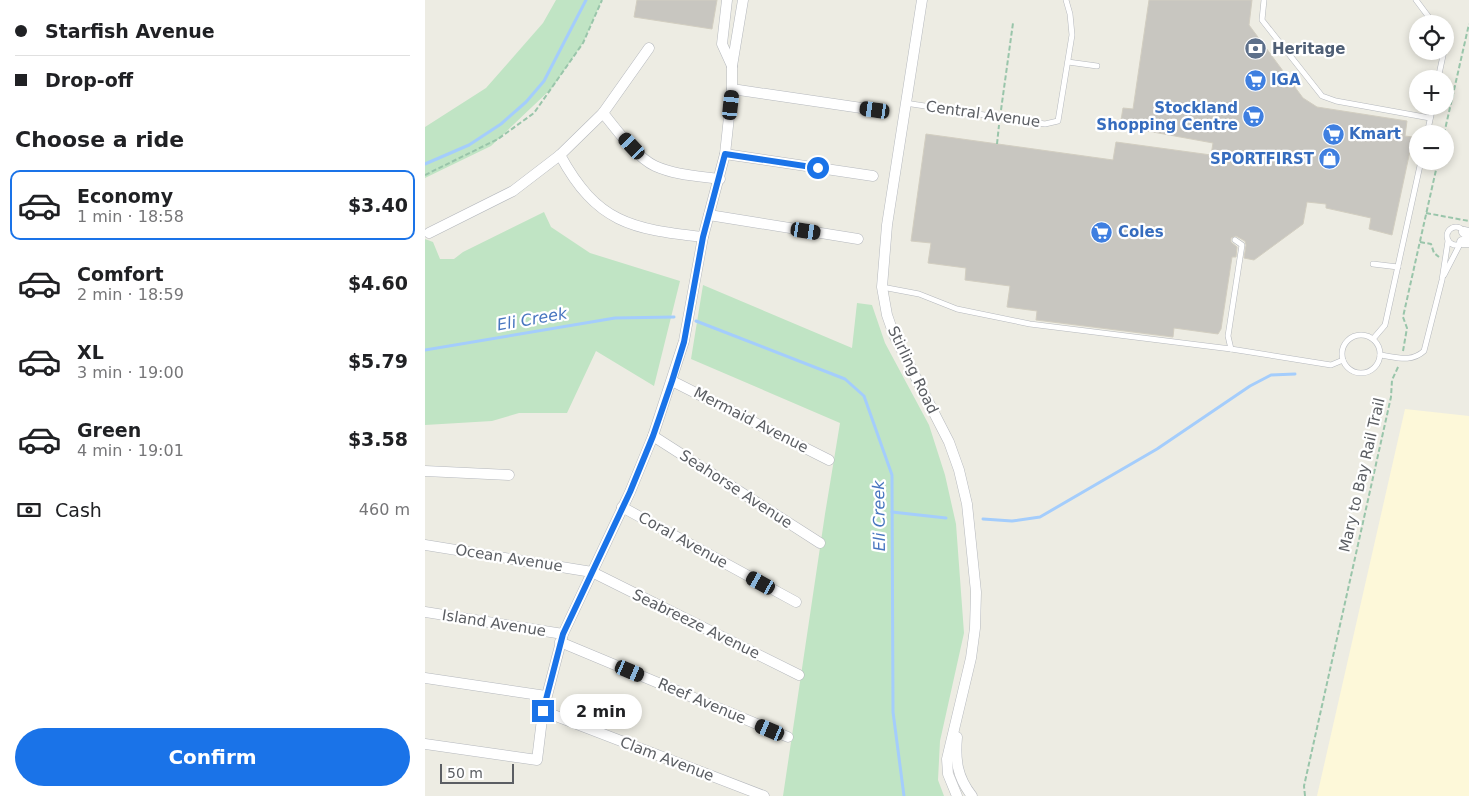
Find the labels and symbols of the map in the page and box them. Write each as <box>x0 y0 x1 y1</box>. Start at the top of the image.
bank icon: Heritage <box>1244 37 1268 61</box>
place label: Heritage <box>1272 40 1345 58</box>
supermarket icon: IGA <box>1243 68 1267 92</box>
place label: IGA <box>1271 71 1301 89</box>
car <box>721 89 740 121</box>
street label: Central Avenue <box>925 97 1041 131</box>
place label: Stockland Shopping Centre <box>1096 99 1238 134</box>
car <box>859 100 890 120</box>
supermarket icon: Stockland Shopping Centre <box>1242 105 1266 129</box>
supermarket icon: Kmart <box>1321 122 1345 146</box>
place label: Kmart <box>1349 125 1401 143</box>
car <box>616 130 647 162</box>
shop icon: SPORTFIRST <box>1318 147 1342 171</box>
place label: SPORTFIRST <box>1210 150 1315 168</box>
route start <box>807 157 829 179</box>
supermarket icon: Coles <box>1090 220 1114 244</box>
car <box>790 221 821 241</box>
place label: Coles <box>1118 223 1164 241</box>
water label: Eli Creek <box>495 303 569 335</box>
street label: Stirling Road <box>884 323 942 417</box>
street label: Mermaid Avenue <box>691 383 811 457</box>
street label: Mary to Bay Rail Trail <box>1335 396 1389 554</box>
street label: Seahorse Avenue <box>676 446 796 532</box>
water label: Eli Creek <box>869 480 889 552</box>
street label: Coral Avenue <box>635 508 731 572</box>
street label: Ocean Avenue <box>454 541 564 575</box>
car <box>744 569 777 597</box>
street label: Seabreeze Avenue <box>629 585 763 663</box>
street label: Island Avenue <box>441 606 547 640</box>
car <box>613 658 646 684</box>
street label: Reef Avenue <box>655 674 749 728</box>
callout: 2 min <box>561 694 643 728</box>
route end <box>532 700 554 722</box>
car <box>753 717 786 743</box>
street label: Clam Avenue <box>618 733 716 785</box>
scale bar <box>440 761 514 784</box>

